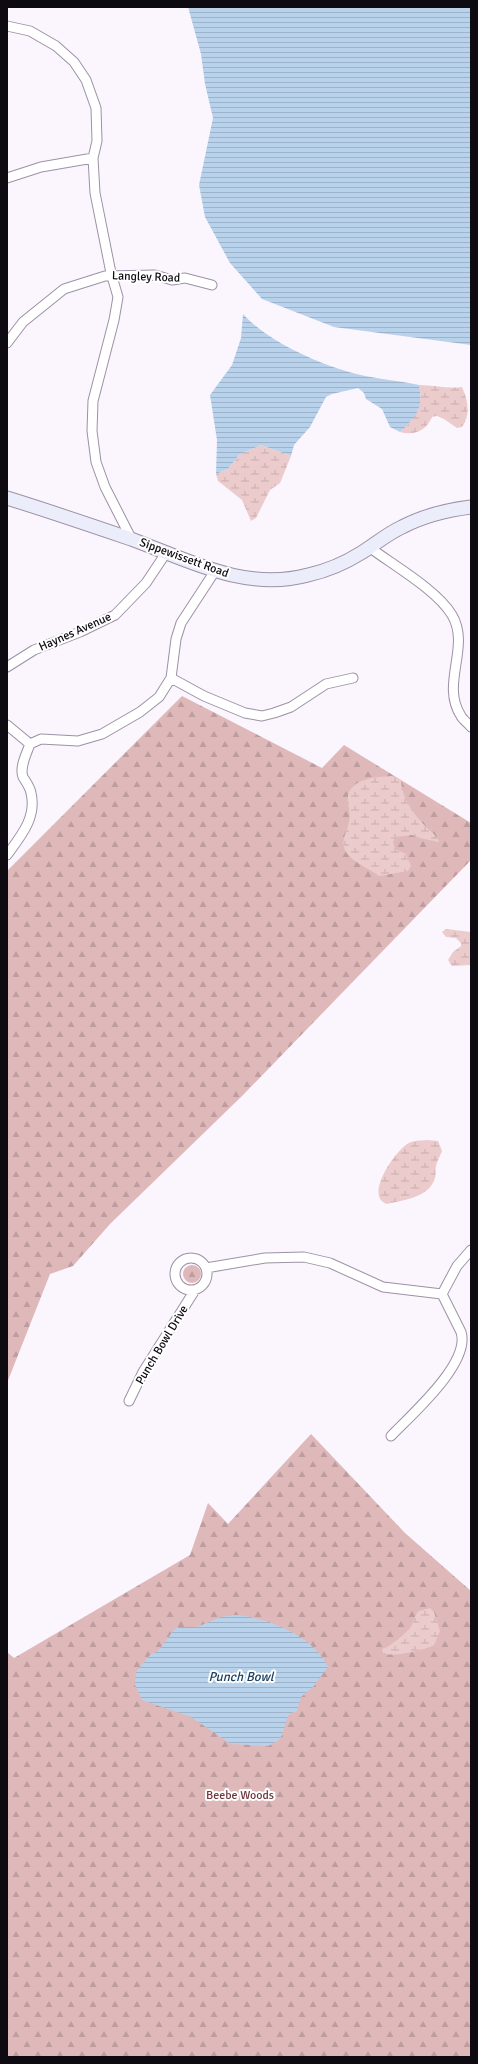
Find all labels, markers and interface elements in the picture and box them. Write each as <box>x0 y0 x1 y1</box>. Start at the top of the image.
street label: Langley Road <box>112 268 180 286</box>
street label: Sippewissett Road <box>137 535 231 581</box>
street label: Haynes Avenue <box>36 609 114 655</box>
street label: Punch Bowl Drive <box>132 1303 192 1387</box>
water label: Punch Bowl <box>208 1669 275 1685</box>
park label: Beebe Woods <box>206 1788 274 1803</box>

